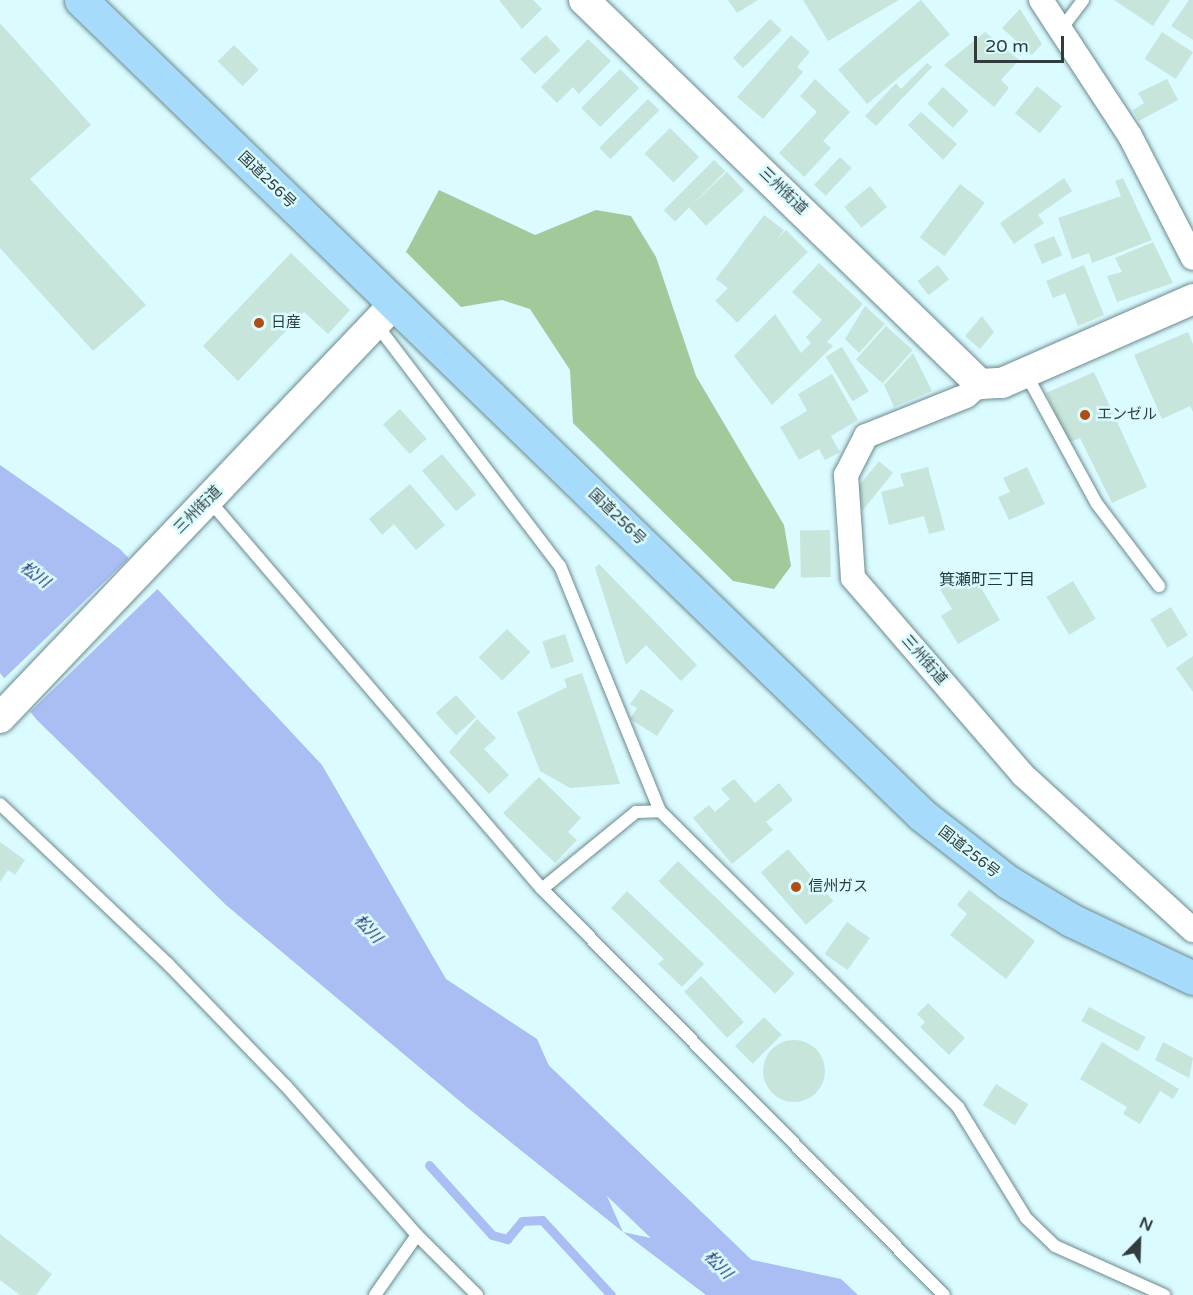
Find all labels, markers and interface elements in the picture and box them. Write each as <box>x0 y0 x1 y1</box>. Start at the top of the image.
scale bar <box>977 24 1067 62</box>
text: 20 m <box>985 35 1029 57</box>
street label: 国道256号 <box>234 148 300 212</box>
street label: 三州街道 <box>755 164 811 218</box>
place label: 日産 <box>271 314 301 332</box>
marker: 日産 <box>252 316 266 330</box>
place label: エンゼル <box>1097 406 1157 424</box>
marker: エンゼル <box>1078 408 1092 422</box>
street label: 三州街道 <box>170 482 226 538</box>
street label: 国道256号 <box>584 485 650 549</box>
water label: 松川 <box>16 558 54 592</box>
district label: 箕瀬町三丁目 <box>939 570 1035 590</box>
street label: 三州街道 <box>898 631 950 689</box>
street label: 国道256号 <box>935 822 1003 882</box>
place label: 信州ガス <box>808 878 868 896</box>
marker: 信州ガス <box>789 880 803 894</box>
water label: 松川 <box>350 911 386 947</box>
north arrow <box>1109 1211 1169 1271</box>
text: N <box>1136 1213 1156 1236</box>
water label: 松川 <box>700 1247 736 1283</box>

